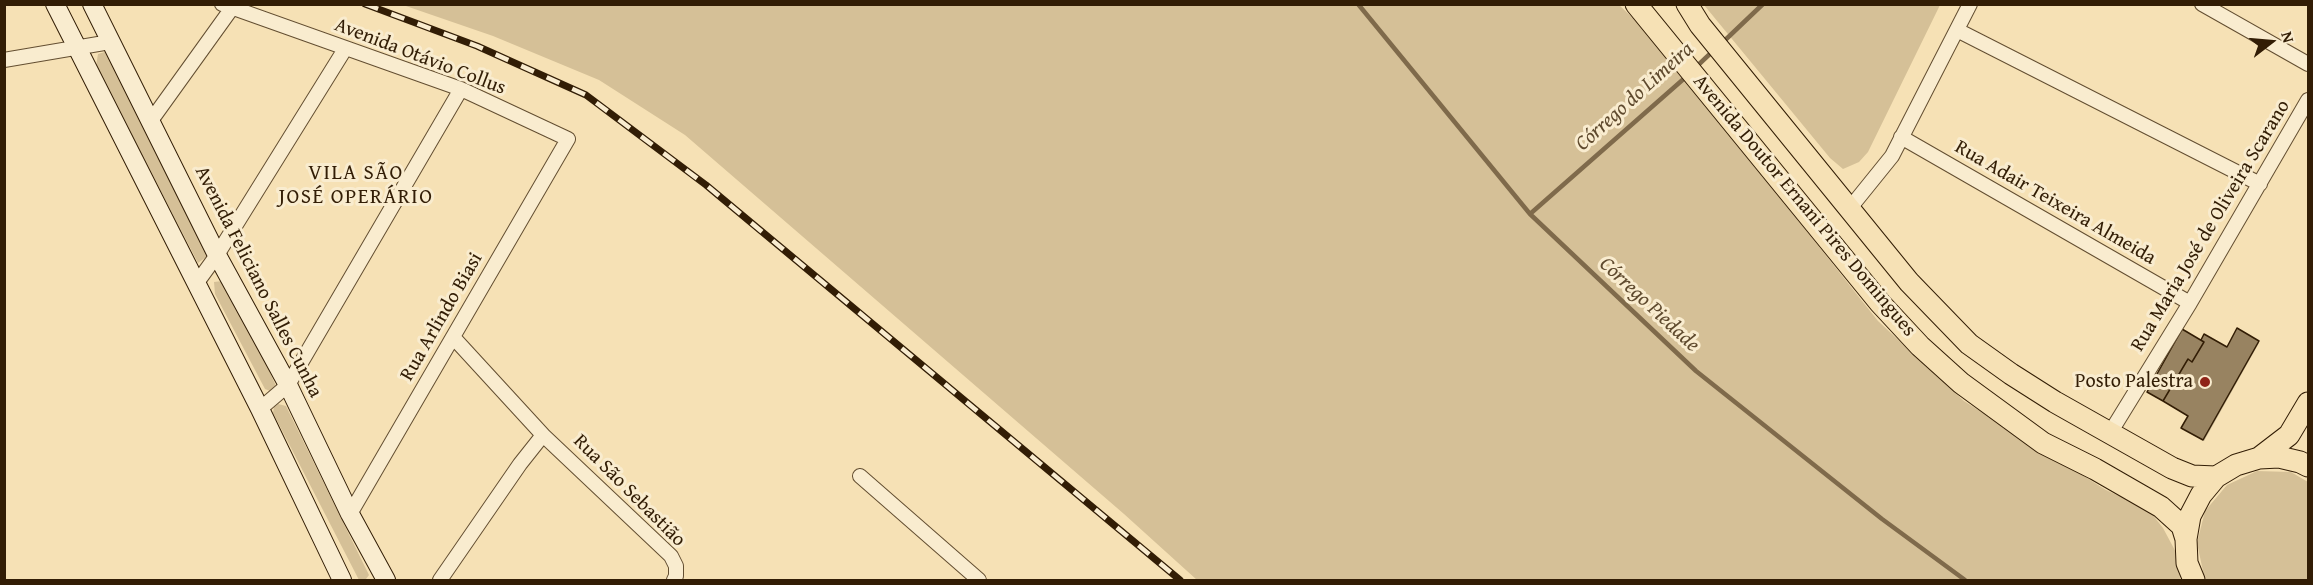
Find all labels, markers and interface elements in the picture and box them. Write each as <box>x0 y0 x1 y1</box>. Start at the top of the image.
north arrow <box>2241 12 2301 72</box>
street label: Avenida Otávio Collus <box>331 13 509 101</box>
text: N <box>2275 29 2301 45</box>
water label: Córrego do Limeira <box>1571 37 1699 157</box>
street label: Avenida Doutor Ernani Pires Domingues <box>1687 70 1921 342</box>
street label: Rua Maria José de Oliveira Scarano <box>2126 96 2296 356</box>
street label: Rua Adair Teixeira Almeida <box>1950 136 2160 270</box>
district label: VILA SÃO JOSÉ OPERÁRIO <box>278 161 434 211</box>
street label: Avenida Feliciano Salles Cunha <box>189 162 327 402</box>
street label: Rua Arlindo Biasi <box>396 249 488 385</box>
water label: Córrego Piedade <box>1594 252 1704 358</box>
place label: Posto Palestra <box>2075 370 2193 394</box>
marker: Posto Palestra <box>2198 375 2212 389</box>
street label: Rua São Sebastião <box>568 430 690 552</box>

